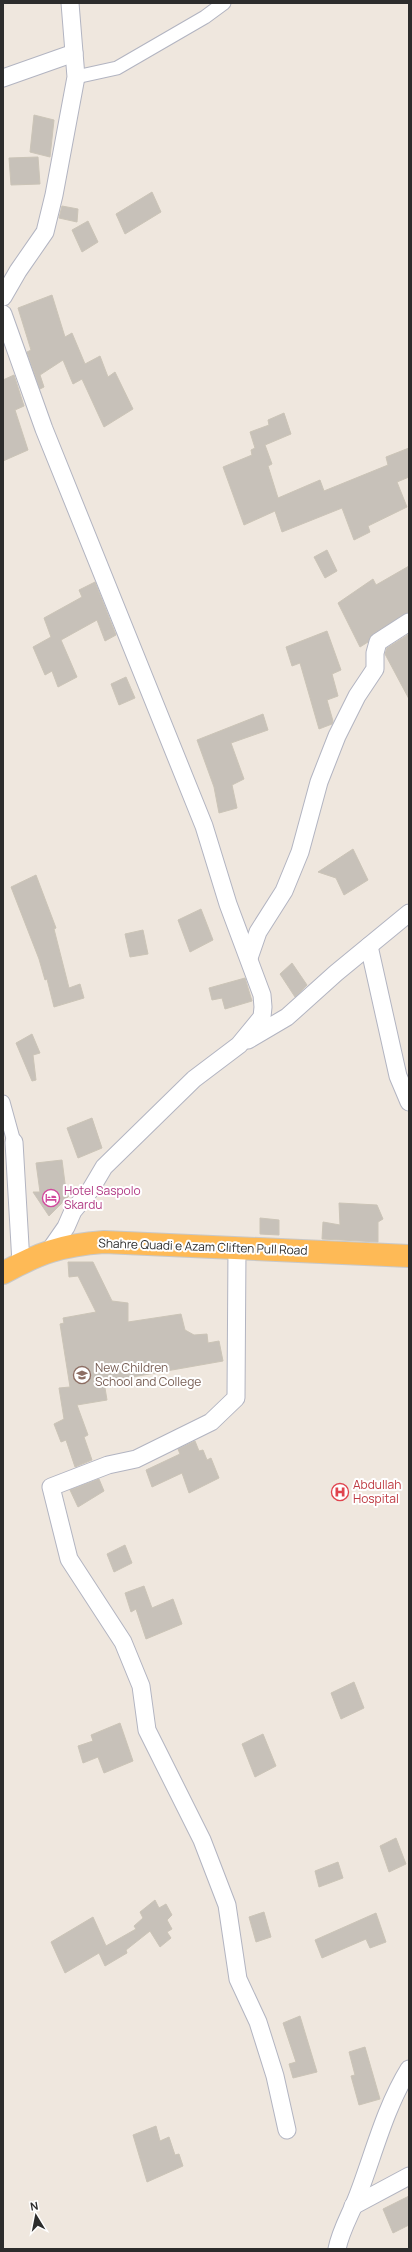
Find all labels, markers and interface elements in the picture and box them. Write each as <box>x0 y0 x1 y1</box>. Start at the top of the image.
place label: Hotel Saspolo Skardu <box>64 1182 141 1213</box>
hotel icon: Hotel Saspolo Skardu <box>41 1188 61 1208</box>
street label: Shahre Quadi e Azam Cliften Pull Road <box>98 1234 308 1259</box>
place label: New Children School and College <box>95 1359 201 1390</box>
school or university icon: New Children School and College <box>72 1365 92 1385</box>
place label: Abdullah Hospital <box>353 1476 401 1507</box>
hospital icon: Abdullah Hospital <box>330 1482 350 1502</box>
north arrow <box>16 2196 56 2236</box>
text: N <box>29 2198 39 2214</box>

